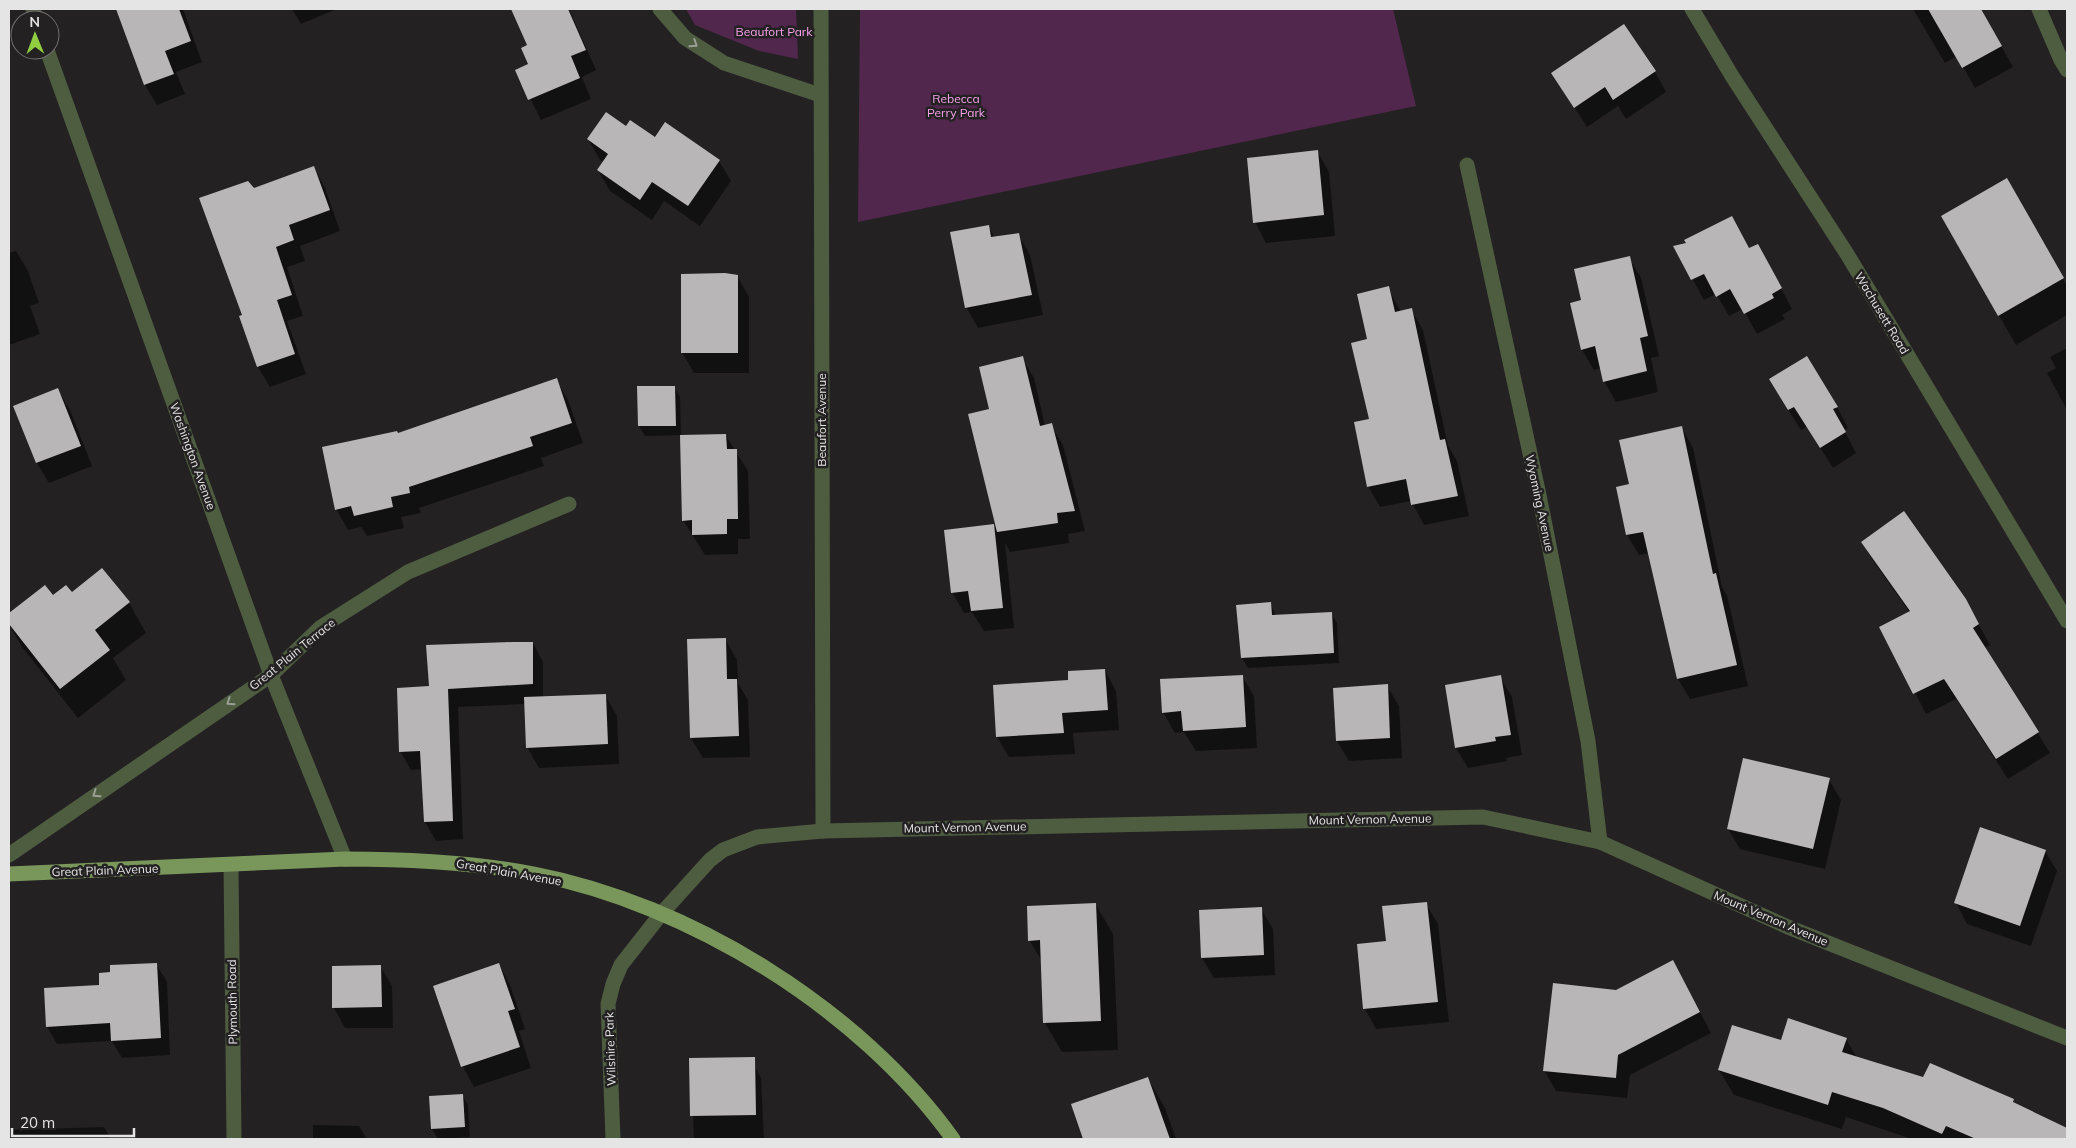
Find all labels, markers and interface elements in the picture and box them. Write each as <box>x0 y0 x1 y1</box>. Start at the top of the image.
north arrow <box>10 10 60 60</box>
text: N <box>29 13 40 31</box>
park label: Beaufort Park <box>736 24 813 39</box>
one-way arrow <box>688 37 697 47</box>
park label: Rebecca Perry Park <box>927 91 986 120</box>
street label: Wachusett Road <box>1852 269 1912 357</box>
street label: Beaufort Avenue <box>814 373 829 467</box>
street label: Washington Avenue <box>167 400 219 512</box>
street label: Wyoming Avenue <box>1522 453 1558 553</box>
street label: Great Plain Terrace <box>246 615 338 693</box>
one-way arrow <box>227 696 236 705</box>
one-way arrow <box>93 788 102 797</box>
street label: Mount Vernon Avenue <box>1308 810 1432 828</box>
street label: Mount Vernon Avenue <box>903 818 1027 836</box>
street label: Great Plain Avenue <box>455 855 563 889</box>
street label: Great Plain Avenue <box>51 861 159 879</box>
street label: Mount Vernon Avenue <box>1712 887 1830 949</box>
street label: Plymouth Road <box>224 959 240 1045</box>
street label: Wilshire Park <box>601 1011 619 1086</box>
scale bar <box>12 1106 135 1138</box>
text: 20 m <box>20 1113 55 1132</box>

